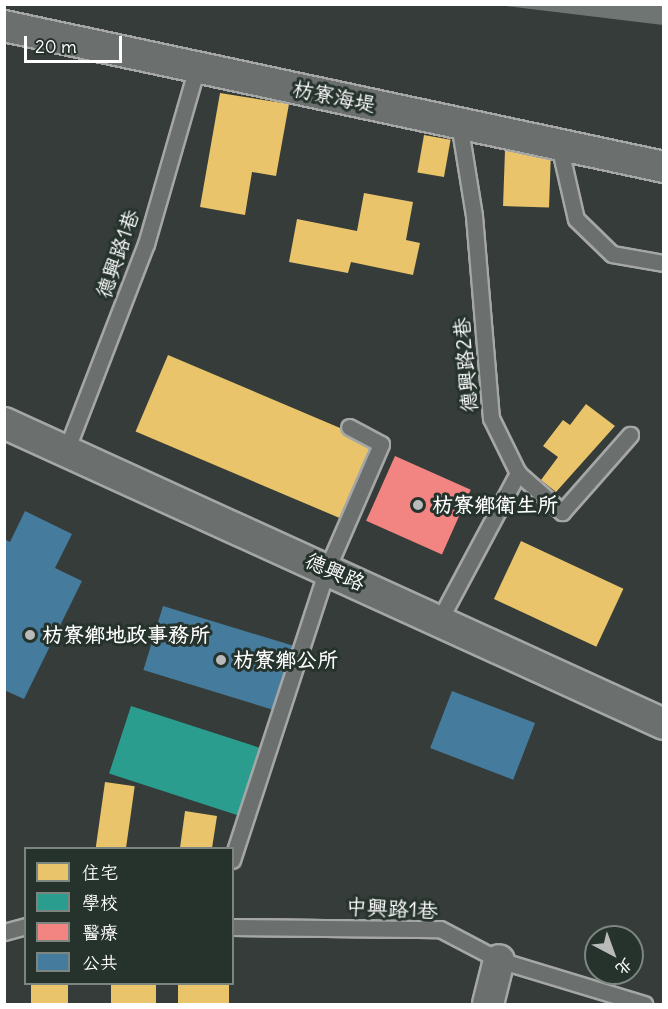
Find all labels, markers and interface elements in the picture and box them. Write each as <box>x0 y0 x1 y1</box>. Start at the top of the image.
scale bar <box>27 24 124 62</box>
text: 20 m <box>35 35 77 58</box>
street label: 枋寮海堤 <box>290 76 378 118</box>
street label: 德興路1巷 <box>91 206 145 302</box>
street label: 德興路2巷 <box>449 316 483 414</box>
place label: 枋寮鄉衛生所 <box>432 492 558 518</box>
marker: 枋寮鄉衛生所 <box>409 496 427 514</box>
street label: 德興路 <box>301 548 369 596</box>
place label: 枋寮鄉地政事務所 <box>42 622 210 648</box>
marker: 枋寮鄉地政事務所 <box>23 628 37 642</box>
place label: 枋寮鄉公所 <box>233 647 338 673</box>
marker: 枋寮鄉公所 <box>214 653 228 667</box>
legend <box>24 847 234 985</box>
text: 住宅 <box>82 861 118 884</box>
text: 學校 <box>82 891 118 914</box>
street label: 中興路1巷 <box>345 894 439 924</box>
text: 醫療 <box>82 921 118 944</box>
north arrow <box>584 925 644 985</box>
text: 公共 <box>82 951 118 974</box>
text: 北 <box>612 954 637 980</box>

